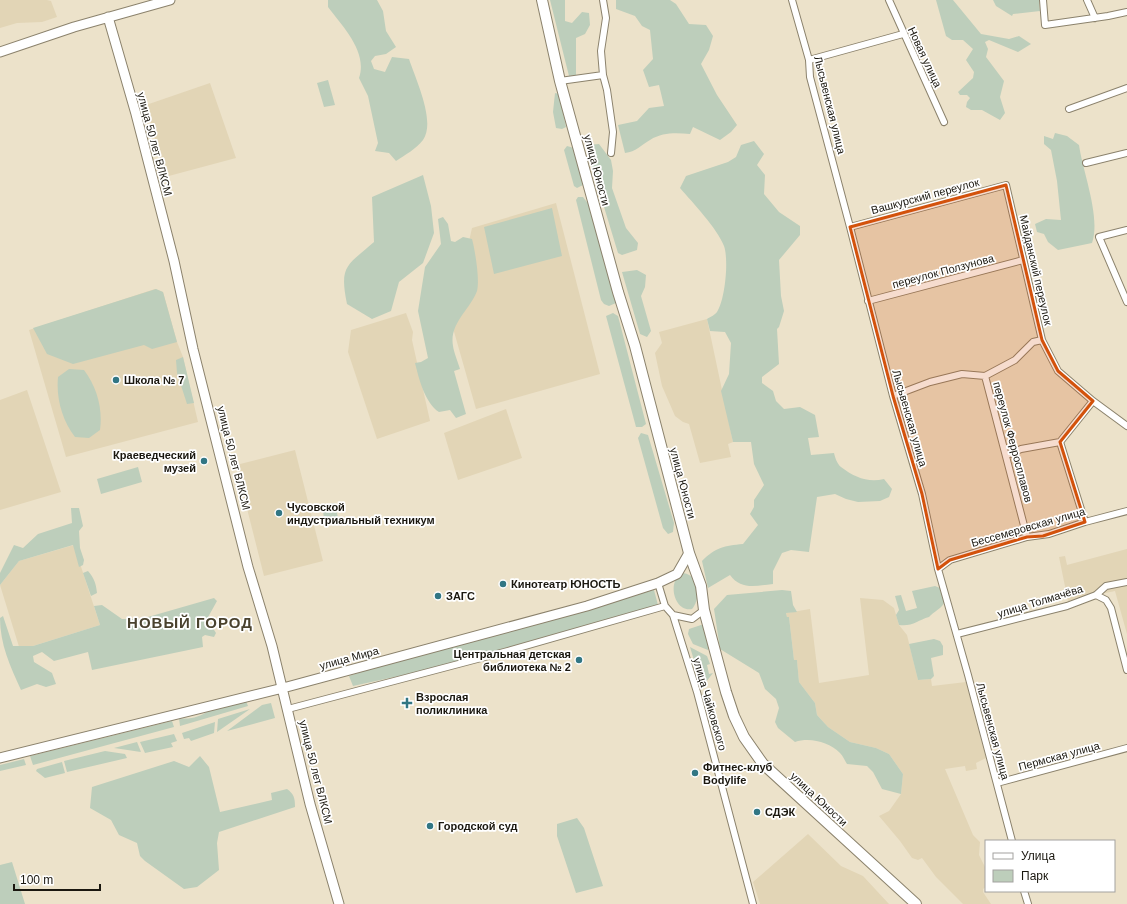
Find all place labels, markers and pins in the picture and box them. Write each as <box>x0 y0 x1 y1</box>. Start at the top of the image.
place label: Школа № 7 <box>124 374 184 386</box>
marker: Школа № 7 <box>111 375 121 385</box>
place label: Краеведческий музей <box>113 449 196 474</box>
marker: Краеведческий музей <box>199 456 209 466</box>
place label: Чусовской индустриальный техникум <box>287 501 435 526</box>
marker: Чусовской индустриальный техникум <box>274 508 284 518</box>
place label: Кинотеатр ЮНОСТЬ <box>511 578 621 590</box>
marker: Кинотеатр ЮНОСТЬ <box>498 579 508 589</box>
place label: ЗАГС <box>446 590 475 602</box>
marker: ЗАГС <box>433 591 443 601</box>
place label: Центральная детская библиотека № 2 <box>454 648 571 673</box>
marker: Центральная детская библиотека № 2 <box>574 655 584 665</box>
place label: Взрослая поликлиника <box>416 691 488 716</box>
marker: Взрослая поликлиника <box>401 697 413 709</box>
place label: Фитнес-клуб Bodylife <box>703 761 773 786</box>
marker: Фитнес-клуб Bodylife <box>690 768 700 778</box>
place label: СДЭК <box>765 806 795 818</box>
marker: СДЭК <box>752 807 762 817</box>
place label: Городской суд <box>438 820 518 832</box>
marker: Городской суд <box>425 821 435 831</box>

